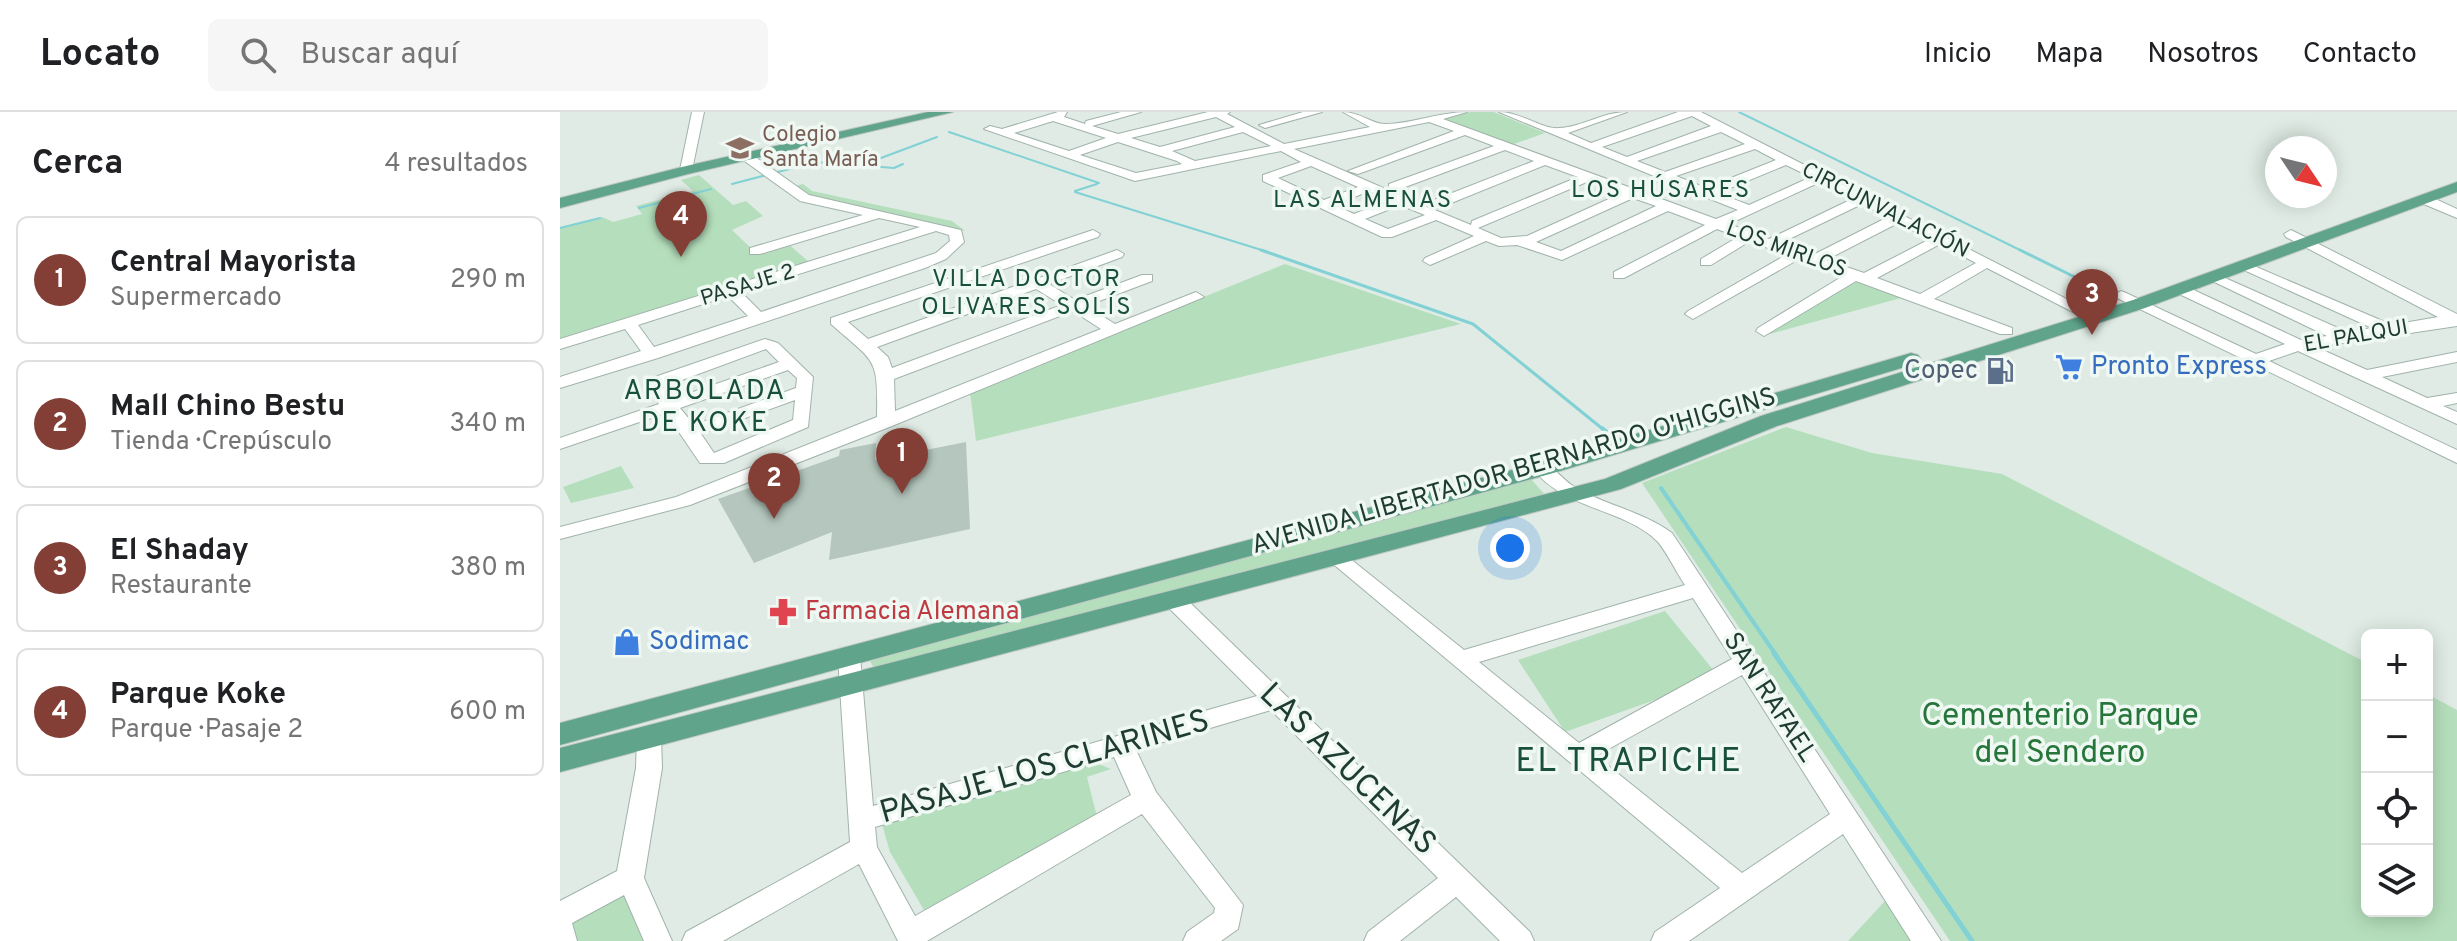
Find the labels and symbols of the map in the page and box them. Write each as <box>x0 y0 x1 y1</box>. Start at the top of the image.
place label: Colegio Santa María <box>762 122 879 174</box>
school or university icon: Colegio Santa María <box>725 133 755 163</box>
north arrow <box>2265 136 2337 208</box>
street label: CIRCUNVALACIÓN <box>1797 154 1975 265</box>
district label: LOS HÚSARES <box>1571 174 1751 206</box>
district label: LAS ALMENAS <box>1273 186 1453 216</box>
pin: 4 <box>655 191 707 257</box>
street label: LOS MIRLOS <box>1722 216 1850 284</box>
street label: PASAJE 2 <box>697 259 799 313</box>
district label: VILLA DOCTOR OLIVARES SOLÍS <box>921 265 1133 323</box>
pin: 3 <box>2066 269 2118 335</box>
street label: EL PALQUI <box>2302 315 2410 359</box>
place label: Pronto Express <box>2091 351 2267 384</box>
supermarket icon: Pronto Express <box>2054 352 2084 382</box>
place label: Copec <box>1904 355 1978 388</box>
fuel station icon: Copec <box>1985 356 2015 386</box>
district label: ARBOLADA DE KOKE <box>623 374 787 442</box>
street label: AVENIDA LIBERTADOR BERNARDO O'HIGGINS <box>1248 381 1780 563</box>
pin: 1 <box>876 428 928 494</box>
pin: 2 <box>748 453 800 519</box>
your location <box>1490 528 1530 568</box>
place label: Farmacia Alemana <box>805 596 1019 629</box>
pharmacy icon: Farmacia Alemana <box>768 597 798 627</box>
place label: Sodimac <box>649 626 749 659</box>
shop icon: Sodimac <box>612 627 642 657</box>
street label: SAN RAFAEL <box>1715 627 1823 769</box>
street label: LAS AZUCENAS <box>1250 675 1444 865</box>
park label: Cementerio Parque del Sendero <box>1921 697 2199 774</box>
street label: PASAJE LOS CLARINES <box>876 702 1214 834</box>
district label: EL TRAPICHE <box>1515 741 1743 784</box>

